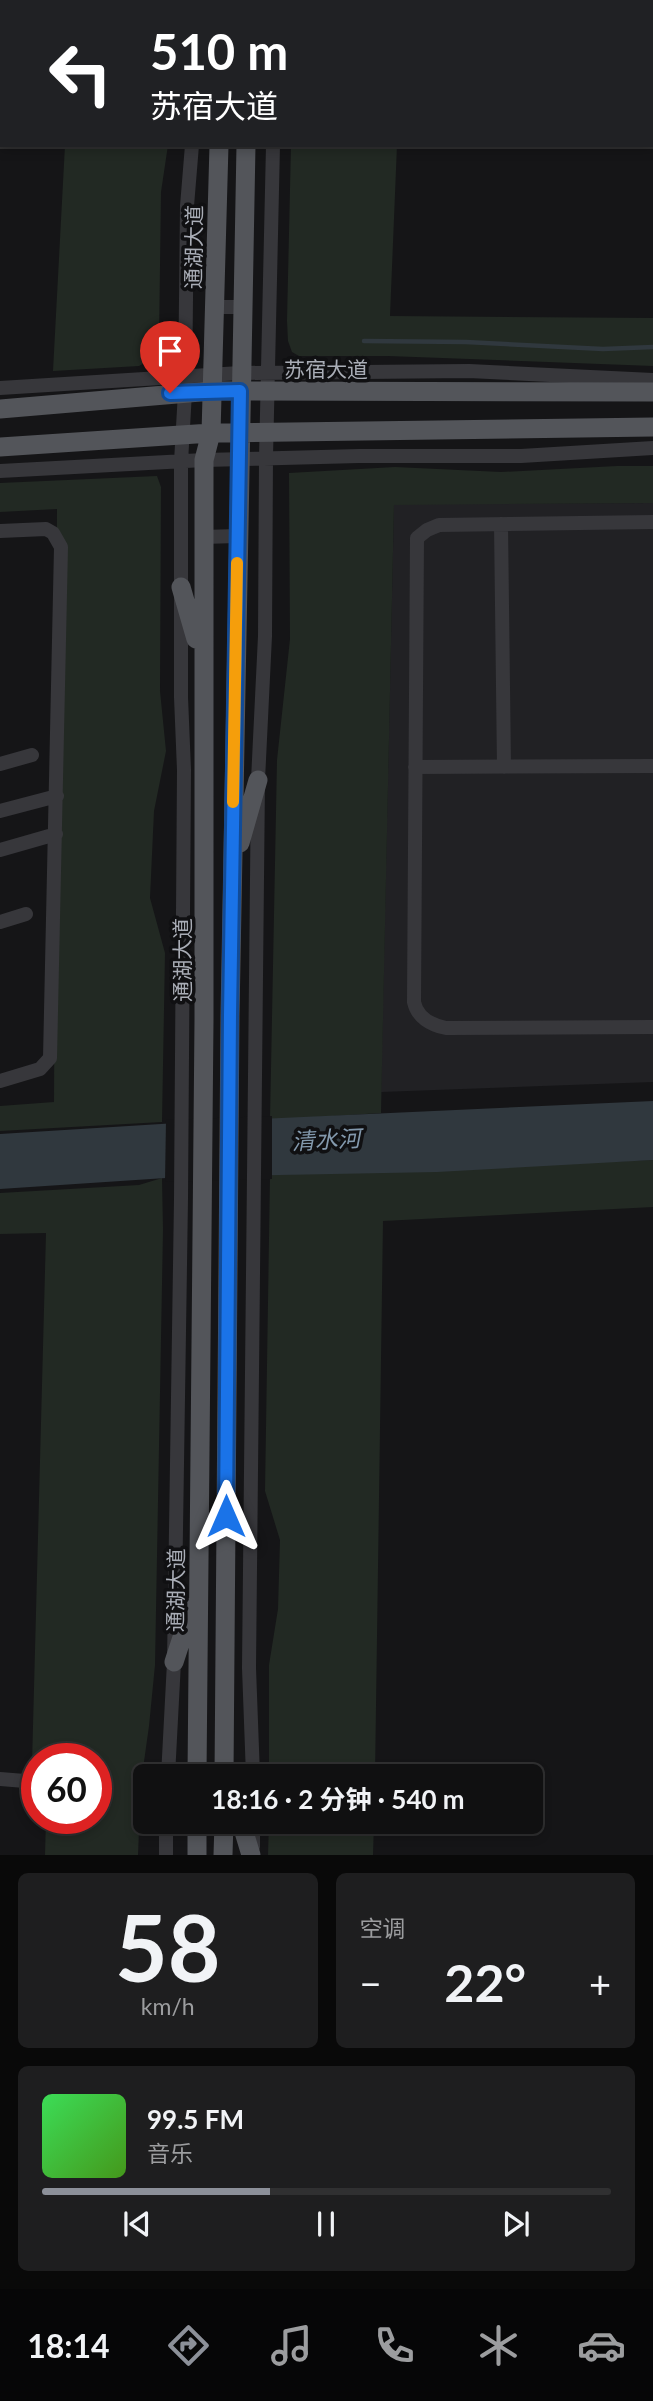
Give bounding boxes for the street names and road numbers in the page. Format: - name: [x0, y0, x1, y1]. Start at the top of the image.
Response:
- street label: 通湖大道: [180, 205, 206, 289]
- street label: 苏宿大道: [284, 356, 368, 381]
- street label: 通湖大道: [169, 918, 194, 1002]
- street label: 通湖大道: [162, 1548, 188, 1632]

